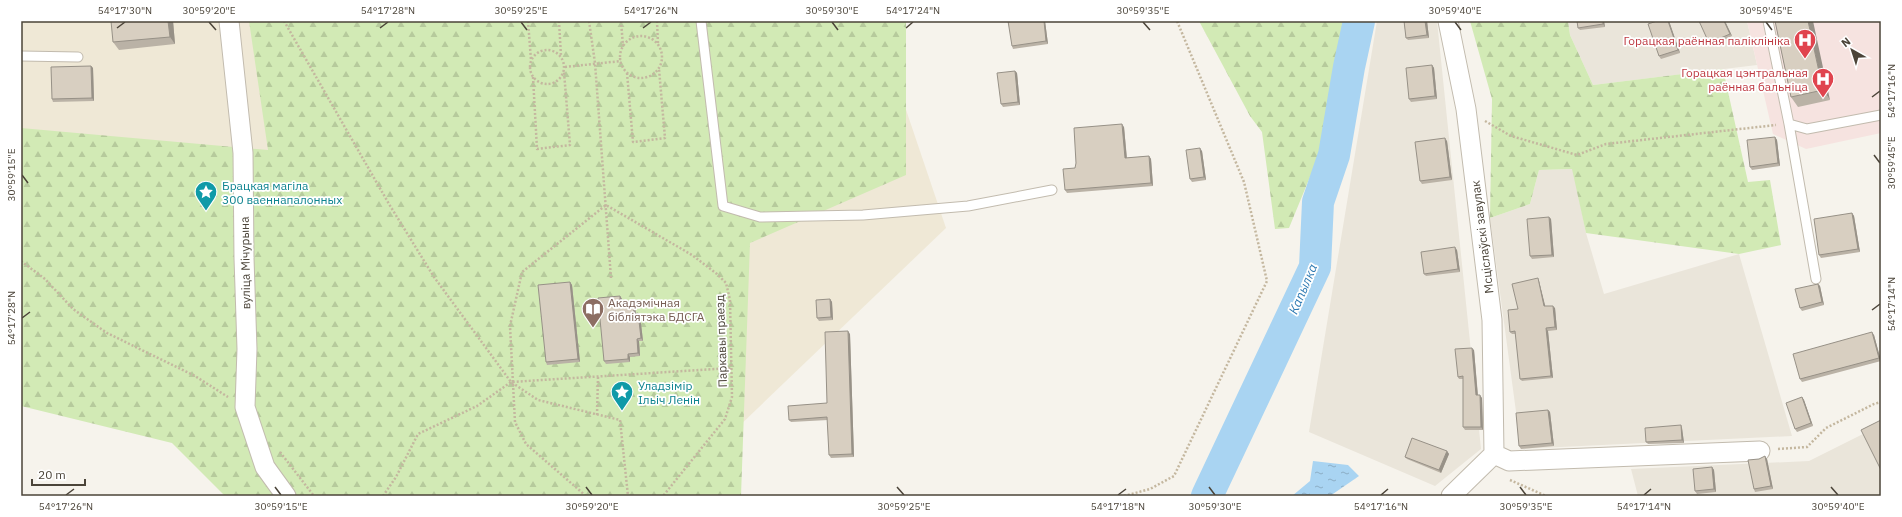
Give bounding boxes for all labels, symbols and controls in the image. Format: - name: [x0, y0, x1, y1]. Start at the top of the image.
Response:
- text: 54°17'30"N: [98, 4, 152, 17]
- text: 30°59'20"E: [182, 4, 236, 17]
- text: 54°17'28"N: [361, 4, 415, 17]
- text: 30°59'25"E: [494, 4, 548, 17]
- text: 54°17'26"N: [624, 4, 678, 17]
- text: 30°59'30"E: [805, 4, 859, 17]
- text: 54°17'24"N: [886, 4, 940, 17]
- text: 30°59'35"E: [1116, 4, 1170, 17]
- text: 30°59'40"E: [1428, 4, 1482, 17]
- text: 30°59'45"E: [1739, 4, 1793, 17]
- hospital icon: Горацкая раённая паліклініка: [1792, 27, 1818, 60]
- north arrow: [1832, 30, 1872, 70]
- place label: Горацкая раённая паліклініка: [1624, 33, 1791, 48]
- text: N: [1838, 34, 1853, 50]
- text: 54°17'16"N: [1885, 64, 1898, 118]
- place label: Горацкая цэнтральная раённая бальніца: [1681, 65, 1809, 94]
- hospital icon: Горацкая цэнтральная раённая бальніца: [1810, 66, 1836, 99]
- text: 30°59'45"E: [1885, 136, 1898, 190]
- text: 30°59'15"E: [5, 148, 18, 202]
- place label: Брацкая магіла 300 ваеннапалонных: [222, 178, 342, 207]
- place icon: Брацкая магіла 300 ваеннапалонных: [193, 179, 219, 212]
- street label: Мсціслаўскі завулак: [1468, 179, 1496, 294]
- street label: вуліца Мічурына: [237, 216, 253, 310]
- water label: Капылка: [1285, 261, 1321, 317]
- text: 54°17'14"N: [1885, 277, 1898, 331]
- text: 54°17'28"N: [5, 291, 18, 345]
- street label: Паркавы праезд: [712, 294, 730, 388]
- place label: Акадэмічная бібліятэка БДСГА: [608, 295, 705, 324]
- library icon: Акадэмічная бібліятэка БДСГА: [580, 296, 606, 329]
- place label: Уладзімір Ільіч Ленін: [638, 378, 700, 407]
- place icon: Уладзімір Ільіч Ленін: [609, 379, 635, 412]
- scale bar: [32, 461, 85, 487]
- text: 20 m: [38, 467, 66, 482]
- text: 54°17'26"N: [39, 500, 93, 513]
- text: 30°59'15"E: [254, 500, 308, 513]
- text: 30°59'20"E: [565, 500, 619, 513]
- text: 30°59'25"E: [877, 500, 931, 513]
- text: 54°17'18"N: [1091, 500, 1145, 513]
- text: 30°59'30"E: [1188, 500, 1242, 513]
- text: 54°17'16"N: [1354, 500, 1408, 513]
- text: 30°59'35"E: [1499, 500, 1553, 513]
- text: 54°17'14"N: [1617, 500, 1671, 513]
- text: 30°59'40"E: [1811, 500, 1865, 513]

